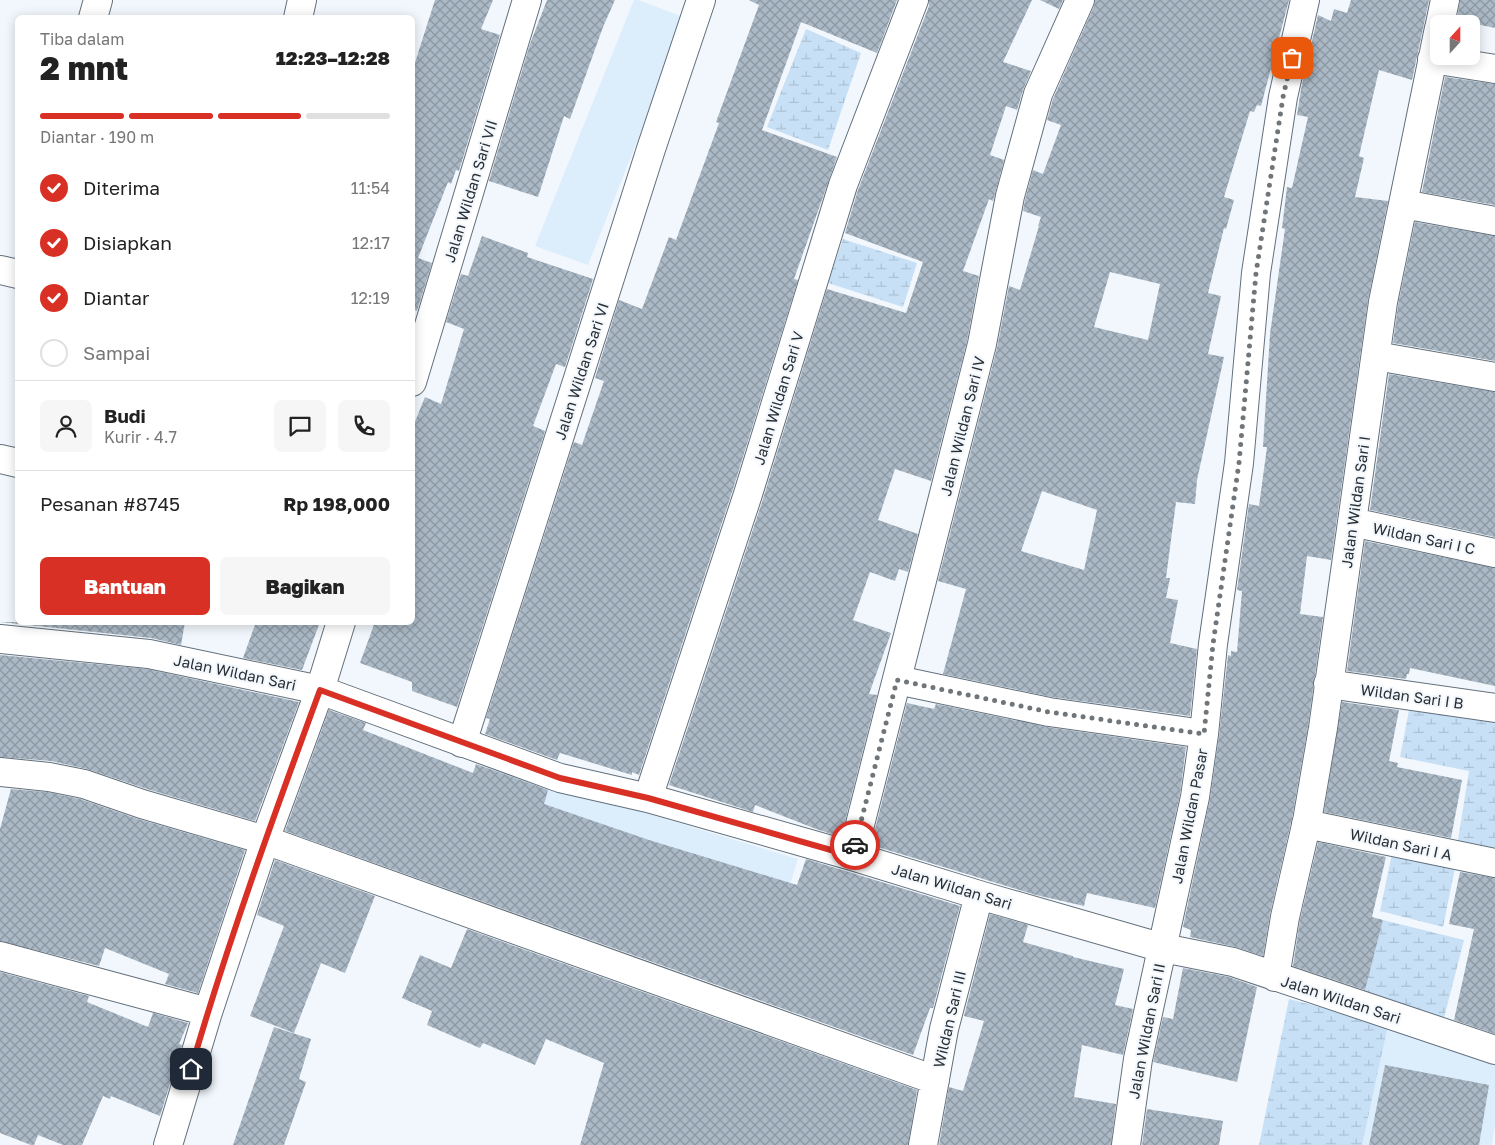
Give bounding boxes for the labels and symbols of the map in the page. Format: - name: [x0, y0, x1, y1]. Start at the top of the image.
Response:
- north arrow: [1430, 15, 1480, 65]
- pin: [1271, 37, 1313, 79]
- street label: Jalan Wildan Sari VII: [440, 118, 500, 264]
- street label: Jalan Wildan Sari VI: [550, 300, 612, 442]
- street label: Jalan Wildan Sari V: [749, 329, 807, 467]
- street label: Jalan Wildan Sari IV: [936, 354, 988, 498]
- street label: Jalan Wildan Sari I: [1337, 435, 1373, 569]
- street label: Wildan Sari I C: [1371, 518, 1477, 558]
- street label: Jalan Wildan Sari: [172, 650, 298, 694]
- street label: Wildan Sari I B: [1359, 680, 1465, 712]
- street label: Jalan Wildan Pasar: [1167, 747, 1211, 885]
- courier: [830, 820, 880, 870]
- street label: Wildan Sari I A: [1348, 824, 1454, 864]
- street label: Jalan Wildan Sari: [890, 859, 1014, 913]
- street label: Jalan Wildan Sari II: [1124, 962, 1168, 1100]
- street label: Wildan Sari III: [929, 968, 969, 1070]
- street label: Jalan Wildan Sari: [1279, 971, 1403, 1027]
- pin: [170, 1048, 212, 1090]

